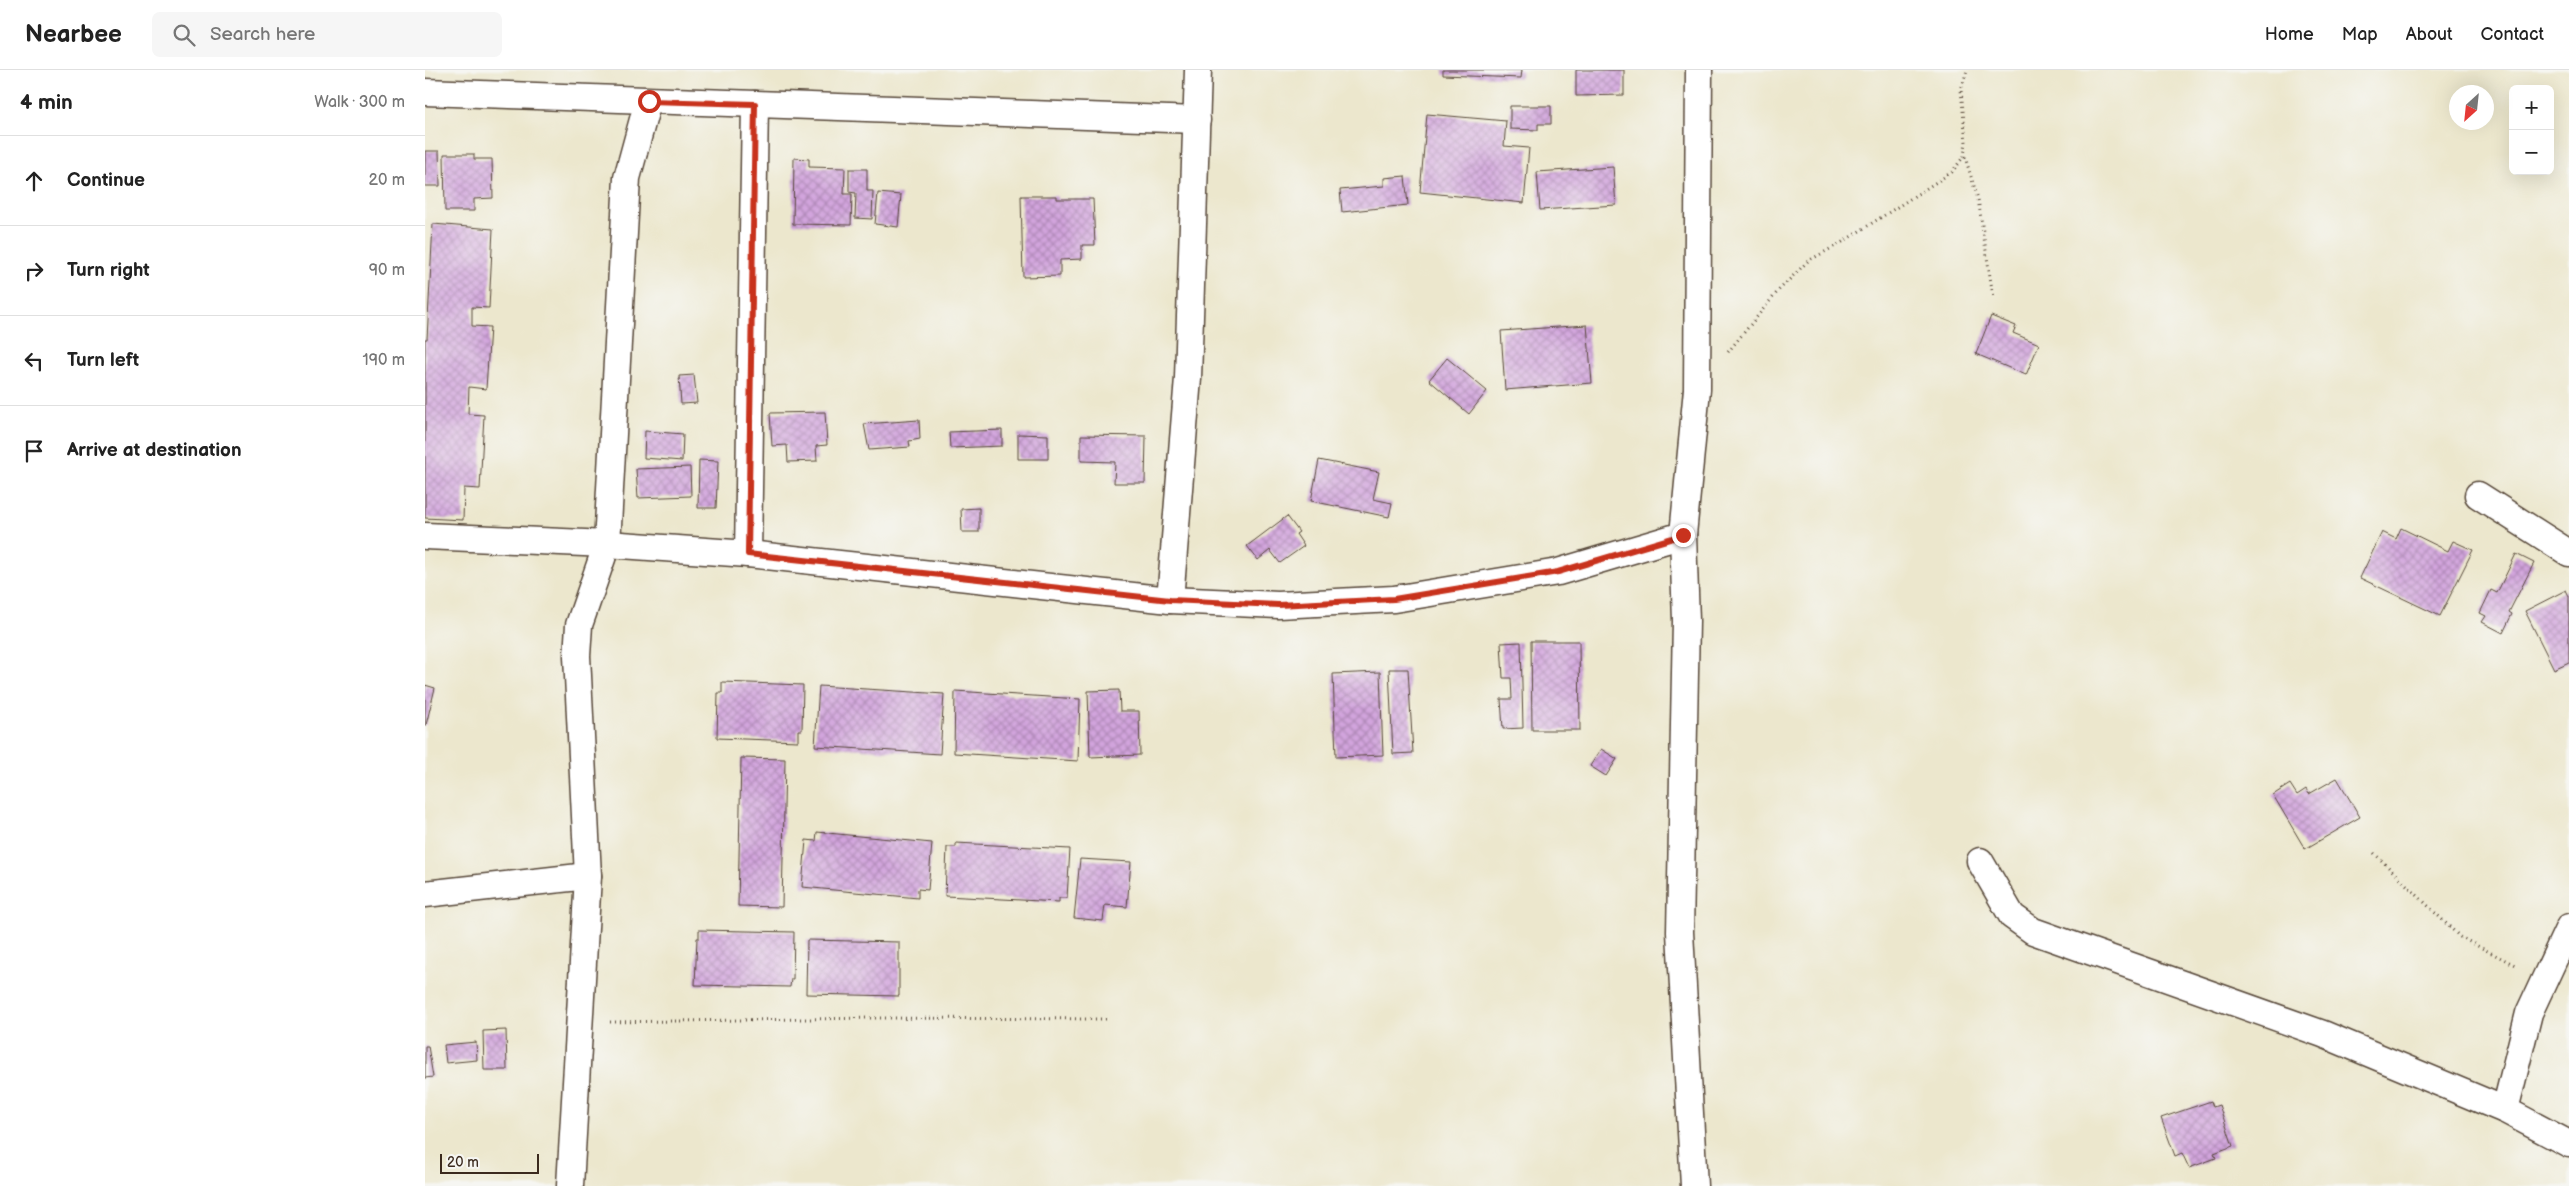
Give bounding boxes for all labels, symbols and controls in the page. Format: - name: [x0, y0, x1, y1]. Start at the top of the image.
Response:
- search box: [152, 12, 502, 57]
- text: Nearbee: [25, 20, 122, 49]
- icon: search: [170, 21, 198, 49]
- text: Search here: [210, 23, 315, 46]
- text: Home: [2265, 24, 2314, 45]
- text: Map: [2342, 24, 2378, 45]
- text: About: [2406, 24, 2453, 45]
- text: Contact: [2481, 24, 2544, 45]
- north arrow: [2449, 85, 2494, 130]
- map controls: [2509, 85, 2554, 175]
- button: +: [2509, 85, 2554, 130]
- text: 4 min: [20, 90, 73, 115]
- route start: [638, 90, 661, 113]
- text: Walk · 300 m: [314, 93, 405, 112]
- button: −: [2509, 130, 2554, 175]
- icon: ahead: [20, 167, 48, 195]
- text: Continue: [67, 169, 145, 192]
- text: 20 m: [369, 171, 405, 190]
- icon: right: [20, 257, 48, 285]
- text: Turn right: [67, 259, 150, 282]
- text: 90 m: [369, 261, 405, 280]
- icon: left: [20, 347, 48, 375]
- text: Turn left: [67, 349, 139, 372]
- text: 190 m: [363, 351, 405, 370]
- icon: arrive: [20, 437, 48, 465]
- text: Arrive at destination: [67, 439, 242, 462]
- route end: [1672, 524, 1695, 547]
- scale bar: [440, 1151, 539, 1174]
- text: 20 m: [447, 1154, 479, 1171]

